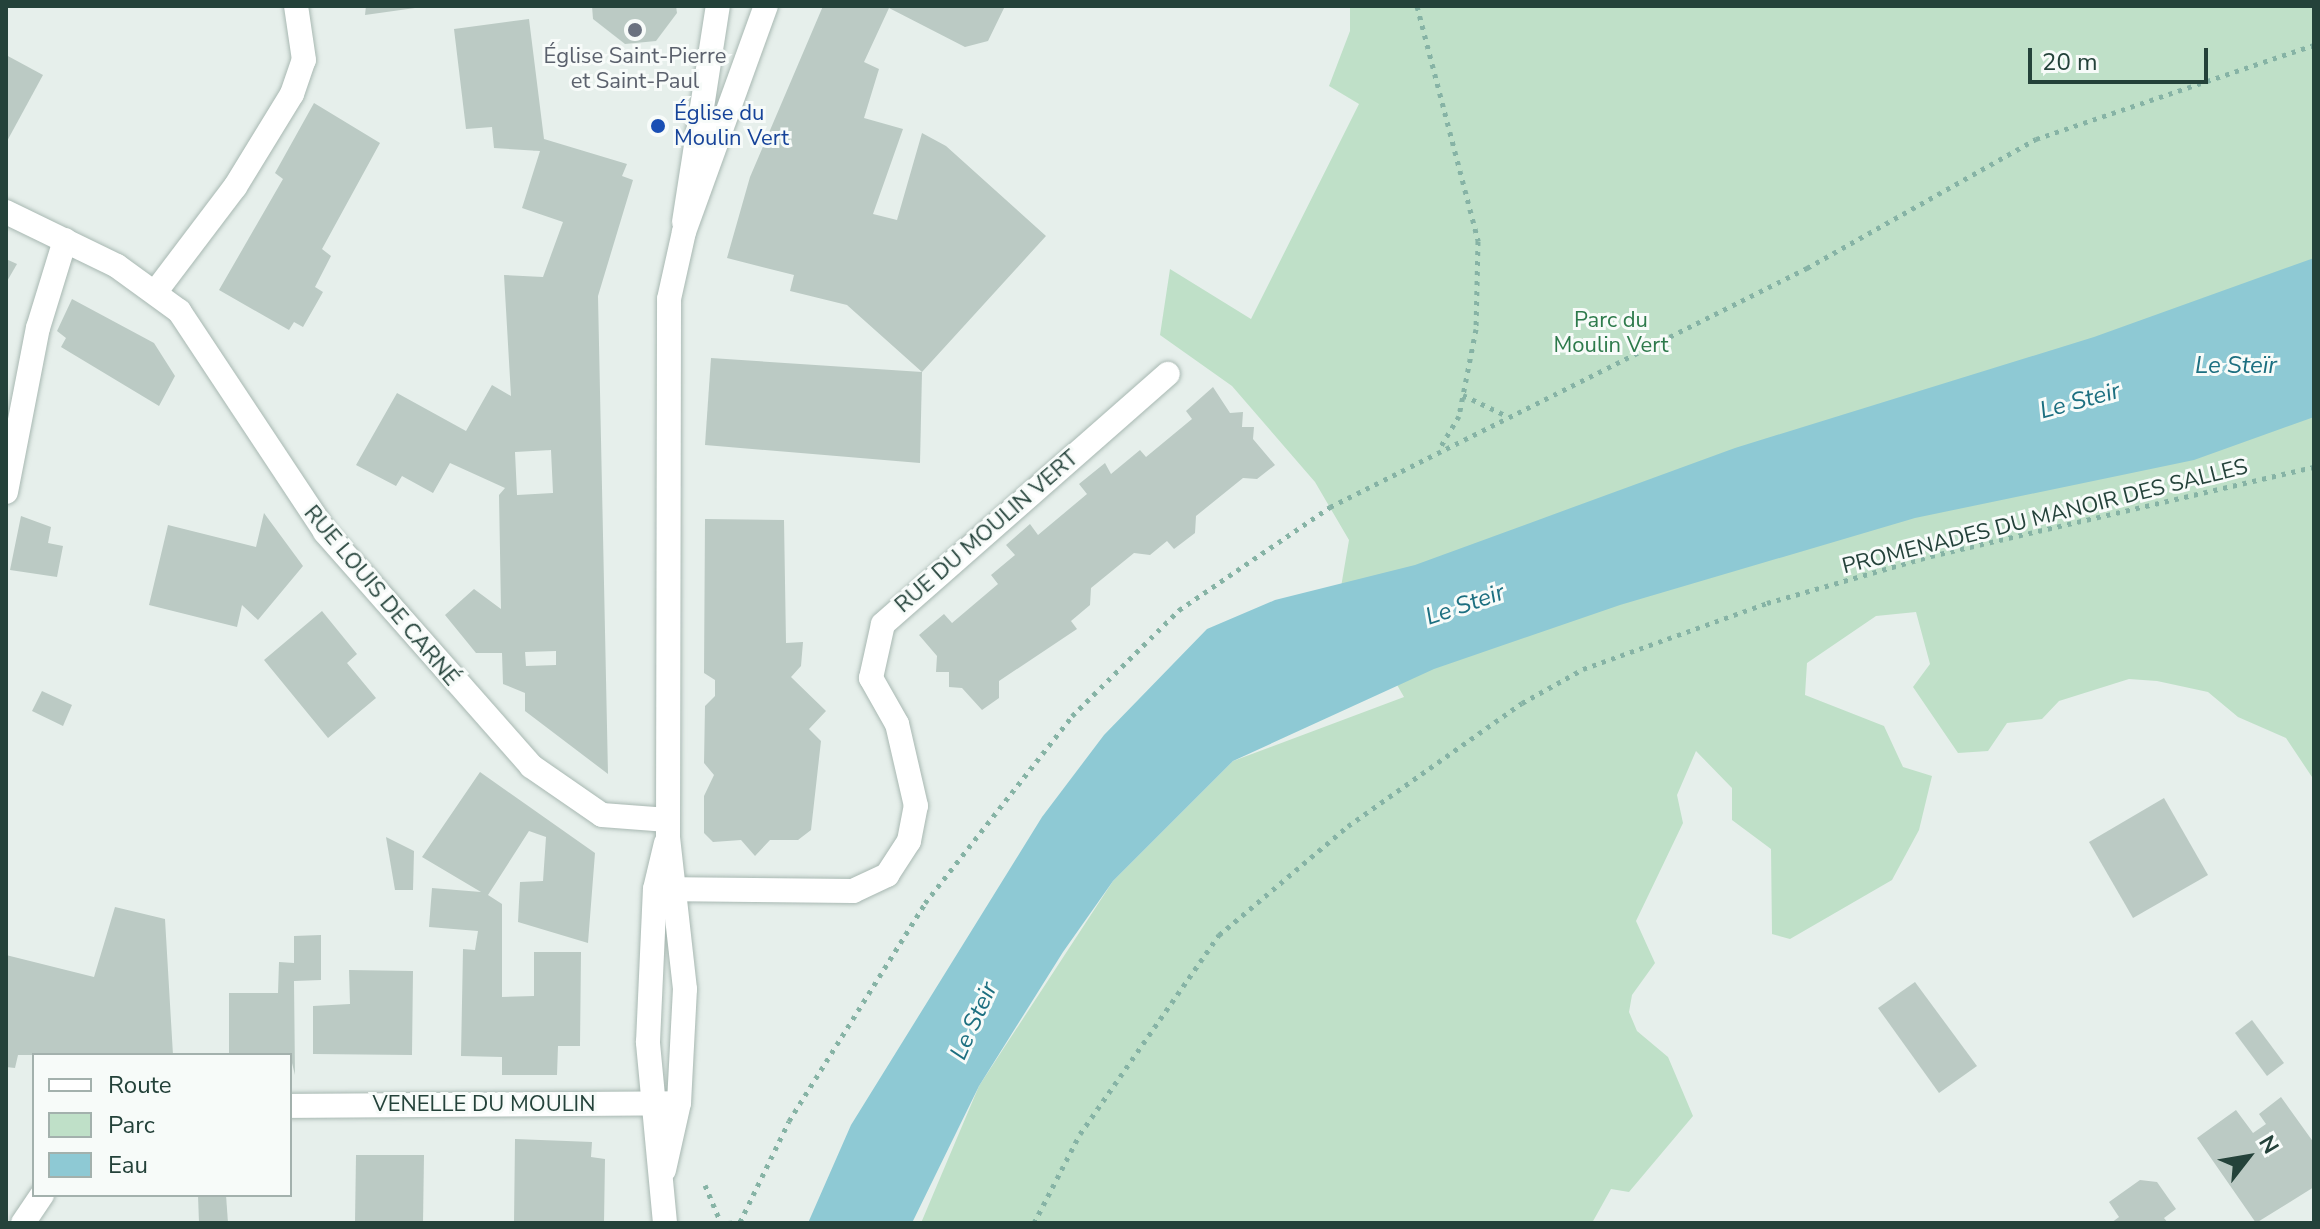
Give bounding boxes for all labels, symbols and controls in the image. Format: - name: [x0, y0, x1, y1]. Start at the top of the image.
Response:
- marker: Église Saint-Pierre et Saint-Paul: [626, 21, 644, 39]
- scale bar: [2032, 32, 2212, 82]
- place label: Église Saint-Pierre et Saint-Paul: [544, 43, 726, 94]
- text: 20 m: [2042, 46, 2098, 78]
- place label: Église du Moulin Vert: [674, 100, 789, 152]
- marker: Église du Moulin Vert: [649, 117, 667, 135]
- park label: Parc du Moulin Vert: [1554, 307, 1668, 358]
- water label: Le Steïr: [2195, 352, 2277, 380]
- water label: Le Steir: [2037, 377, 2123, 425]
- street label: RUE DU MOULIN VERT: [890, 445, 1084, 619]
- street label: PROMENADES DU MANOIR DES SALLES: [1839, 454, 2251, 580]
- street label: RUE LOUIS DE CARNÉ: [298, 501, 464, 691]
- water label: Le Steir: [1422, 578, 1508, 632]
- water label: Le Steir: [944, 978, 1004, 1064]
- legend: [32, 1053, 292, 1197]
- text: Route: [108, 1069, 172, 1101]
- street label: VENELLE DU MOULIN: [372, 1092, 596, 1118]
- text: Parc: [108, 1109, 155, 1141]
- north arrow: [2208, 1117, 2288, 1197]
- text: N: [2251, 1130, 2286, 1159]
- text: Eau: [108, 1149, 148, 1181]

